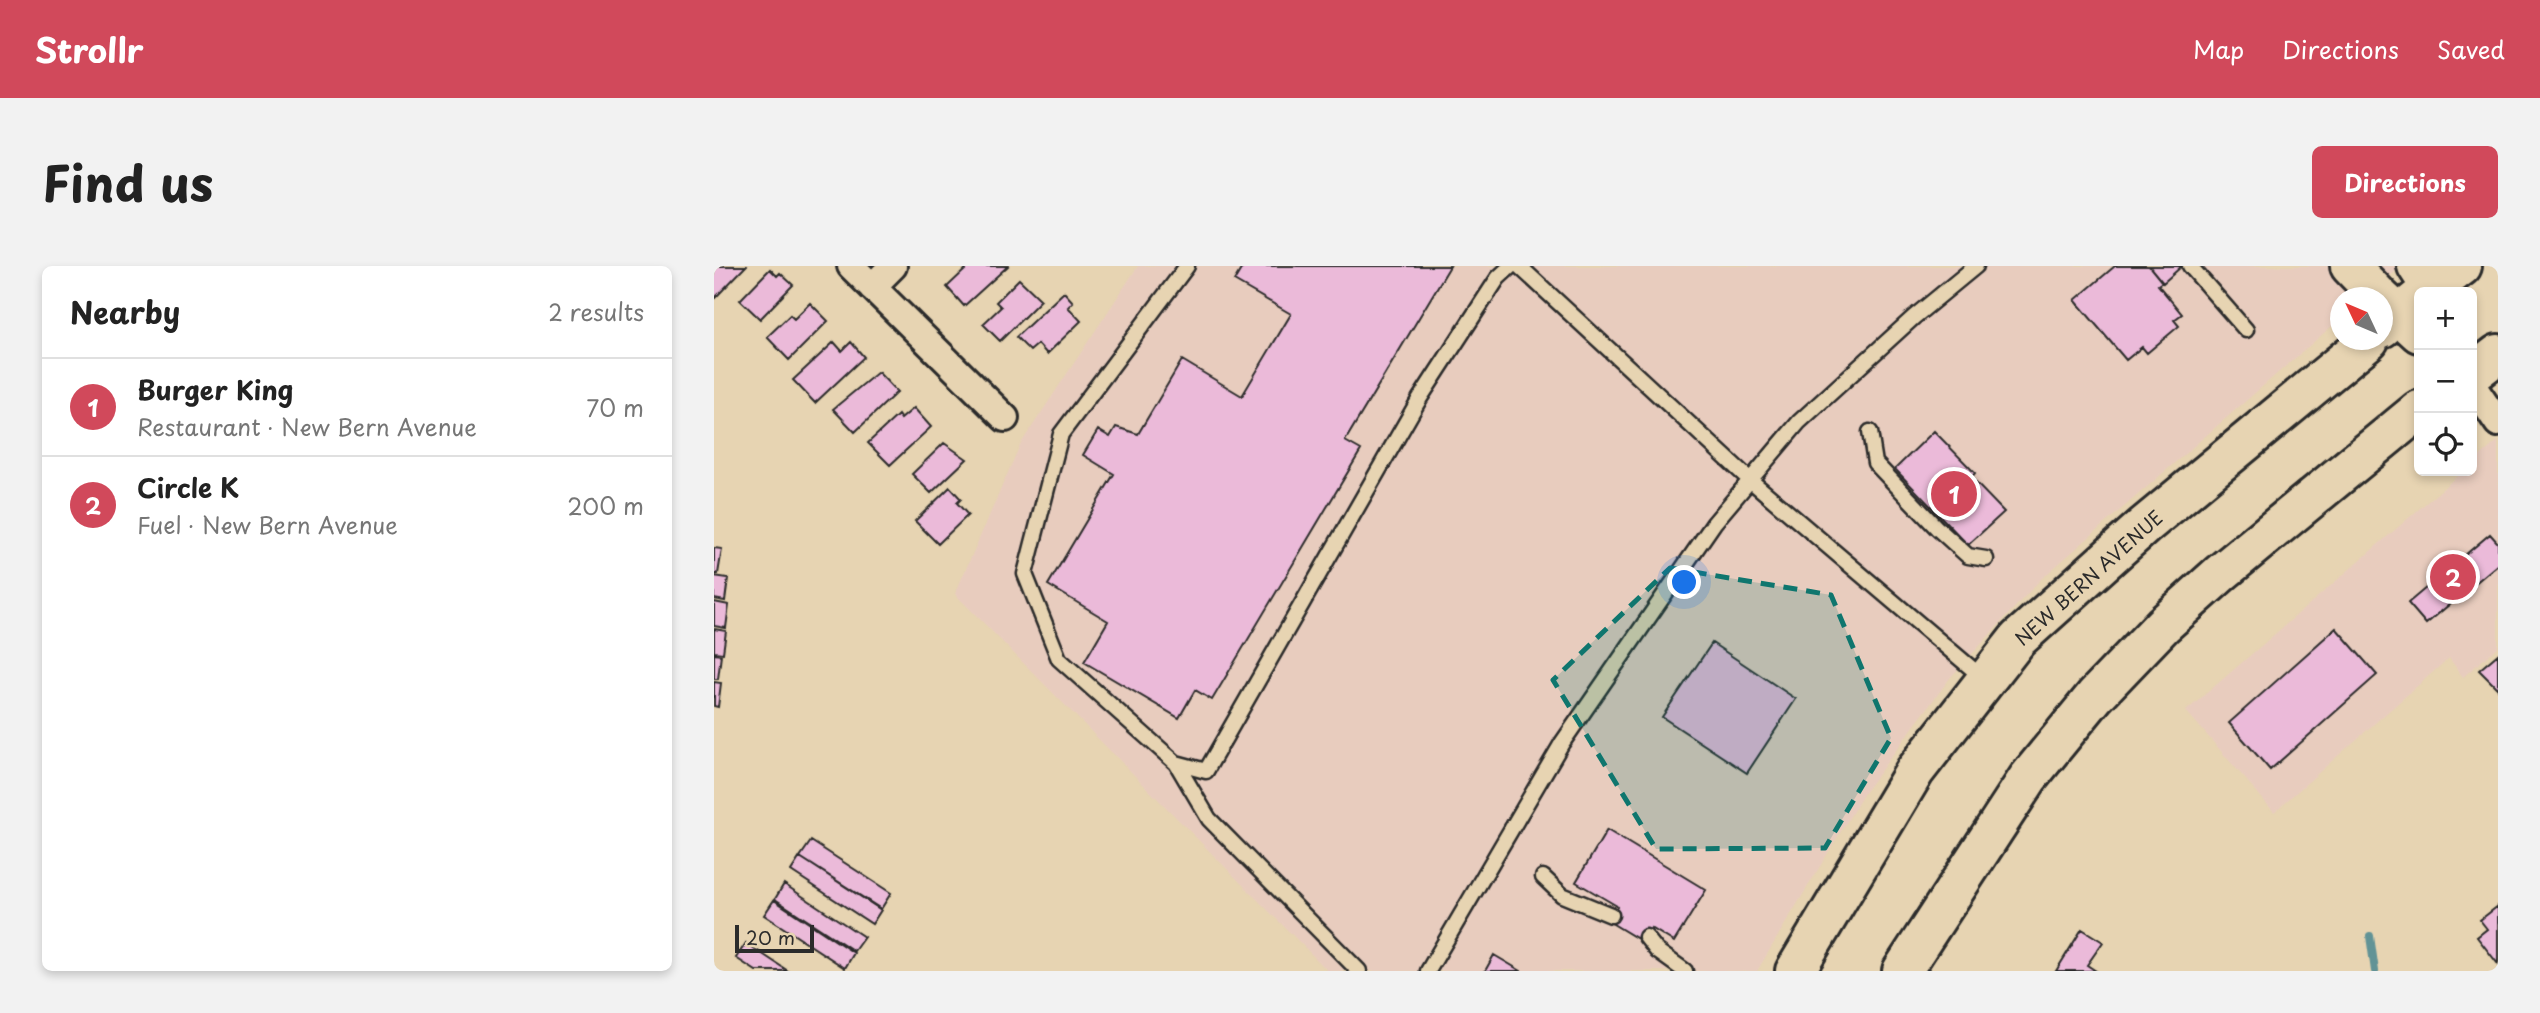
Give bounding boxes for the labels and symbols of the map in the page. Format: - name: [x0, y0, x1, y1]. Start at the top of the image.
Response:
- north arrow: [2330, 287, 2393, 350]
- pin: 1: [1931, 468, 1977, 520]
- street label: NEW BERN AVENUE: [2008, 503, 2169, 651]
- pin: 2: [2430, 551, 2476, 603]
- your location: [1667, 565, 1701, 599]
- scale bar: [735, 922, 814, 954]

